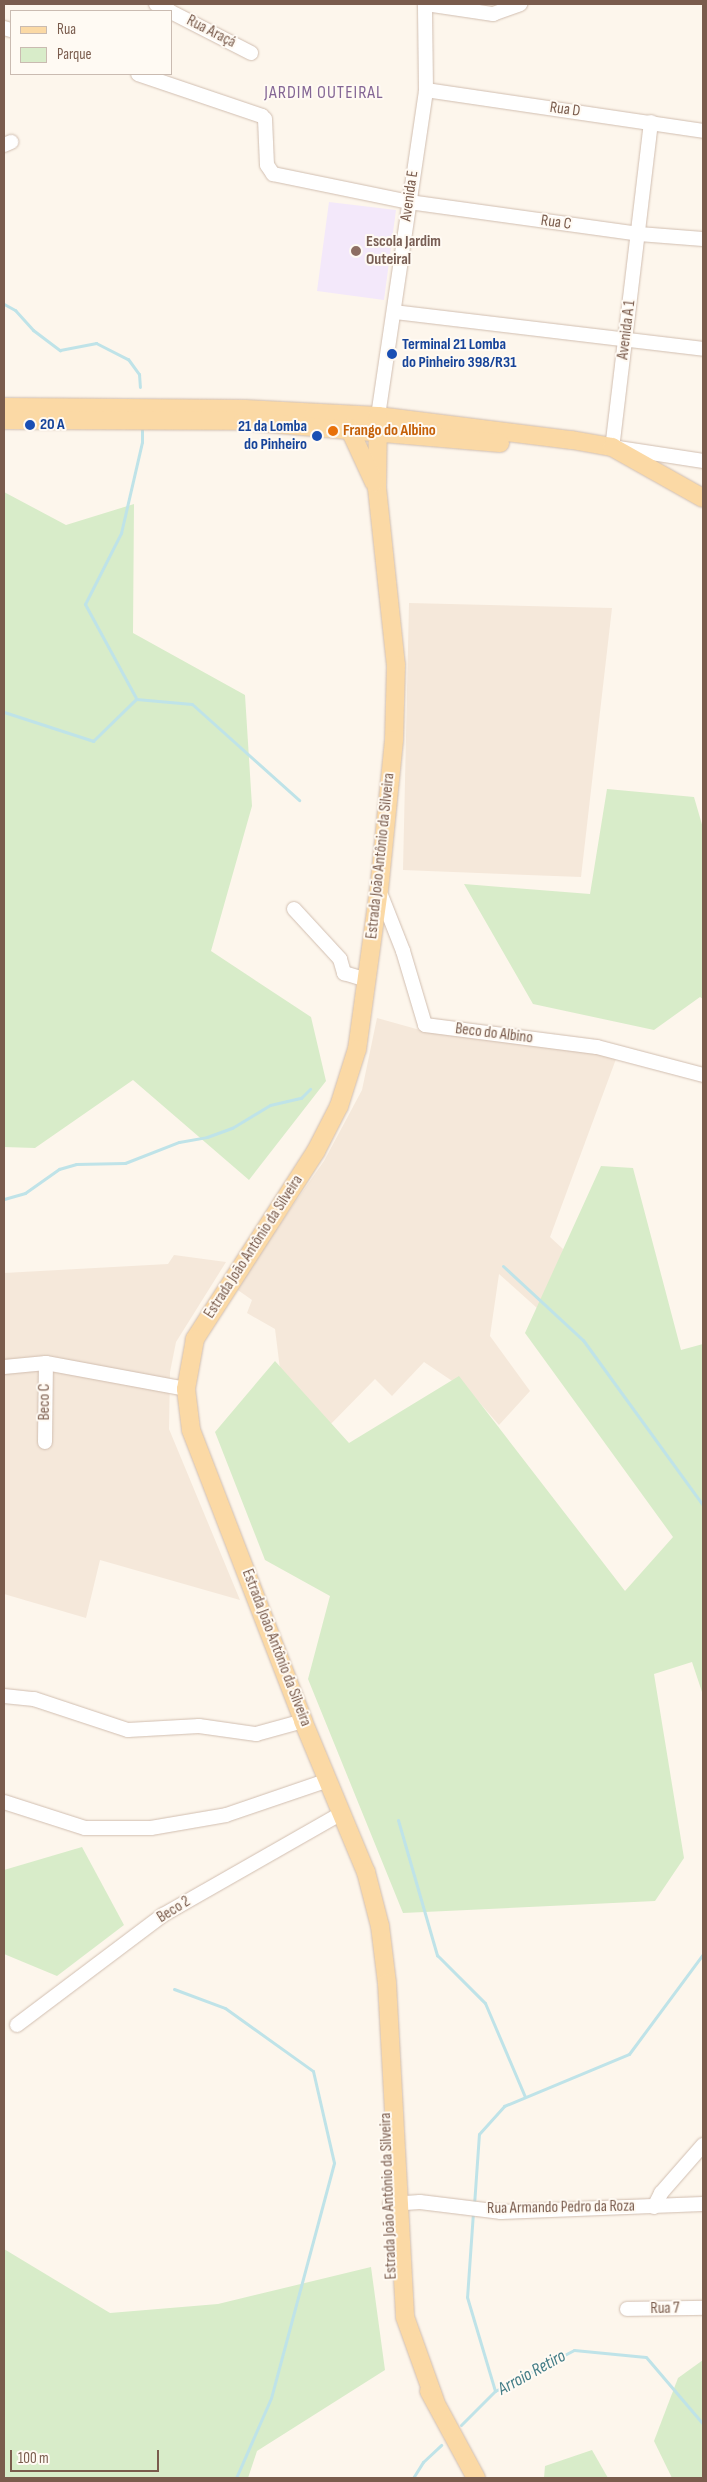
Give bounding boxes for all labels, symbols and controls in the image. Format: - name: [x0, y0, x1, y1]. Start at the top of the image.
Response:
- legend: [10, 10, 172, 75]
- street label: Rua Araçá: [183, 11, 239, 53]
- text: Rua: [57, 20, 76, 39]
- text: Parque: [57, 45, 92, 64]
- district label: JARDIM OUTEIRAL: [262, 82, 386, 104]
- street label: Rua D: [548, 98, 582, 122]
- street label: Avenida E: [397, 169, 423, 223]
- street label: Rua C: [540, 211, 572, 235]
- place label: Escola Jardim Outeiral: [366, 232, 441, 270]
- marker: Escola Jardim Outeiral: [350, 245, 362, 257]
- street label: Avenida A 1: [614, 299, 640, 361]
- place label: Terminal 21 Lomba do Pinheiro 398/R31: [402, 335, 516, 373]
- marker: Terminal 21 Lomba do Pinheiro 398/R31: [386, 348, 398, 360]
- place label: 20 A: [40, 415, 65, 435]
- place label: 21 da Lomba do Pinheiro: [238, 417, 307, 455]
- marker: 20 A: [24, 419, 36, 431]
- place label: Frango do Albino: [343, 421, 436, 441]
- marker: Frango do Albino: [327, 425, 339, 437]
- marker: 21 da Lomba do Pinheiro: [311, 430, 323, 442]
- street label: Estrada João Antônio da Silveira: [363, 772, 399, 940]
- street label: Beco do Albino: [454, 1020, 534, 1048]
- street label: Estrada João Antônio da Silveira: [200, 1172, 308, 1322]
- street label: Beco C: [35, 1384, 55, 1420]
- street label: Estrada João Antônio da Silveira: [237, 1567, 315, 1729]
- street label: Beco 2: [154, 1892, 194, 1928]
- street label: Estrada João Antônio da Silveira: [376, 2112, 402, 2280]
- street label: Rua Armando Pedro da Roza: [487, 2197, 635, 2219]
- street label: Rua 7: [650, 2299, 680, 2319]
- water label: Arroio Retiro: [494, 2346, 570, 2400]
- scale bar: [12, 2440, 161, 2472]
- text: 100 m: [18, 2449, 49, 2468]

